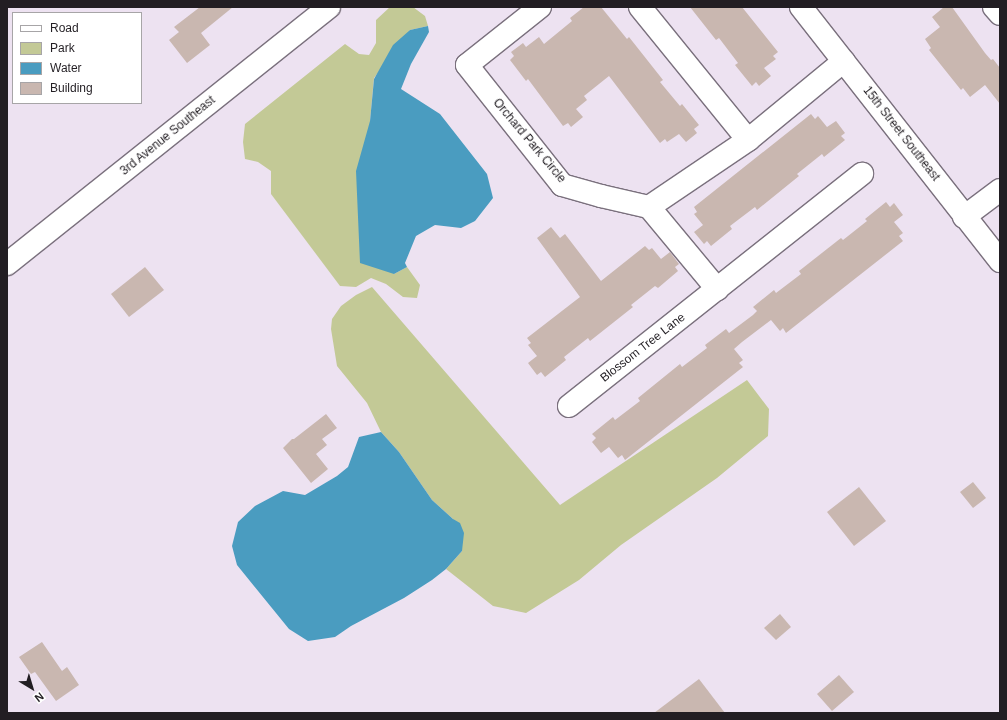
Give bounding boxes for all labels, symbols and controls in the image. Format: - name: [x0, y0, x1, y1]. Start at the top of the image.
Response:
- legend: [12, 12, 142, 104]
- text: Road: [50, 21, 79, 35]
- text: Park: [50, 41, 75, 55]
- text: Water: [50, 61, 82, 75]
- text: Building: [50, 81, 93, 95]
- street label: 15th Street Southeast: [860, 84, 942, 184]
- street label: 3rd Avenue Southeast: [117, 93, 219, 179]
- street label: Orchard Park Circle: [490, 96, 568, 186]
- street label: Blossom Tree Lane: [598, 310, 688, 386]
- north arrow: [12, 668, 52, 708]
- text: N: [33, 690, 46, 705]

